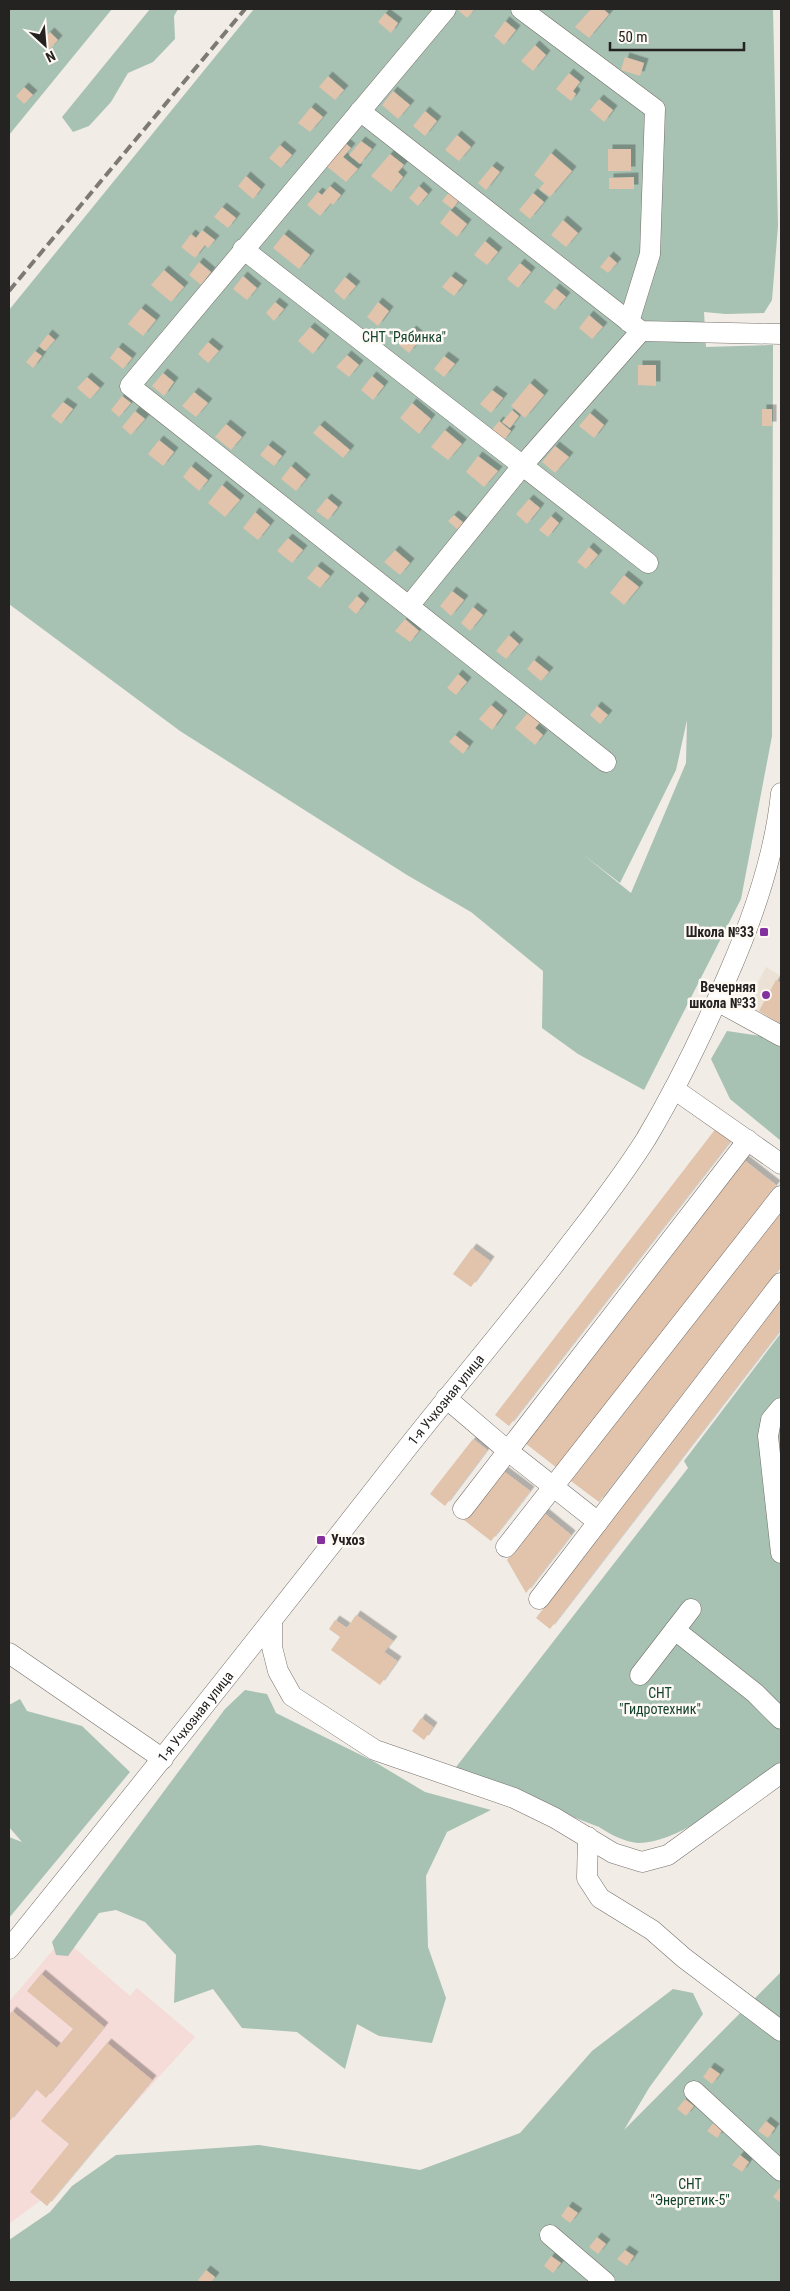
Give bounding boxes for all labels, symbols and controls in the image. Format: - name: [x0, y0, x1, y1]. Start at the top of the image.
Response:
- north arrow: [20, 20, 70, 70]
- scale bar: [610, 20, 744, 52]
- text: 50 m: [618, 28, 648, 46]
- text: N: [43, 48, 58, 66]
- park label: СНТ "Рябинка": [362, 329, 446, 345]
- place label: Школа №33: [686, 924, 754, 940]
- marker: Школа №33: [758, 926, 770, 938]
- place label: Вечерняя школа №33: [689, 979, 756, 1011]
- marker: Вечерняя школа №33: [760, 989, 772, 1001]
- street label: 1-я Учхозная улица: [405, 1351, 487, 1448]
- place label: Учхоз: [331, 1532, 365, 1548]
- marker: Учхоз: [315, 1534, 327, 1546]
- street label: 1-я Учхозная улица: [154, 1668, 236, 1765]
- park label: СНТ "Гидротехник": [619, 1685, 701, 1717]
- park label: СНТ "Энергетик-5": [650, 2176, 730, 2208]

